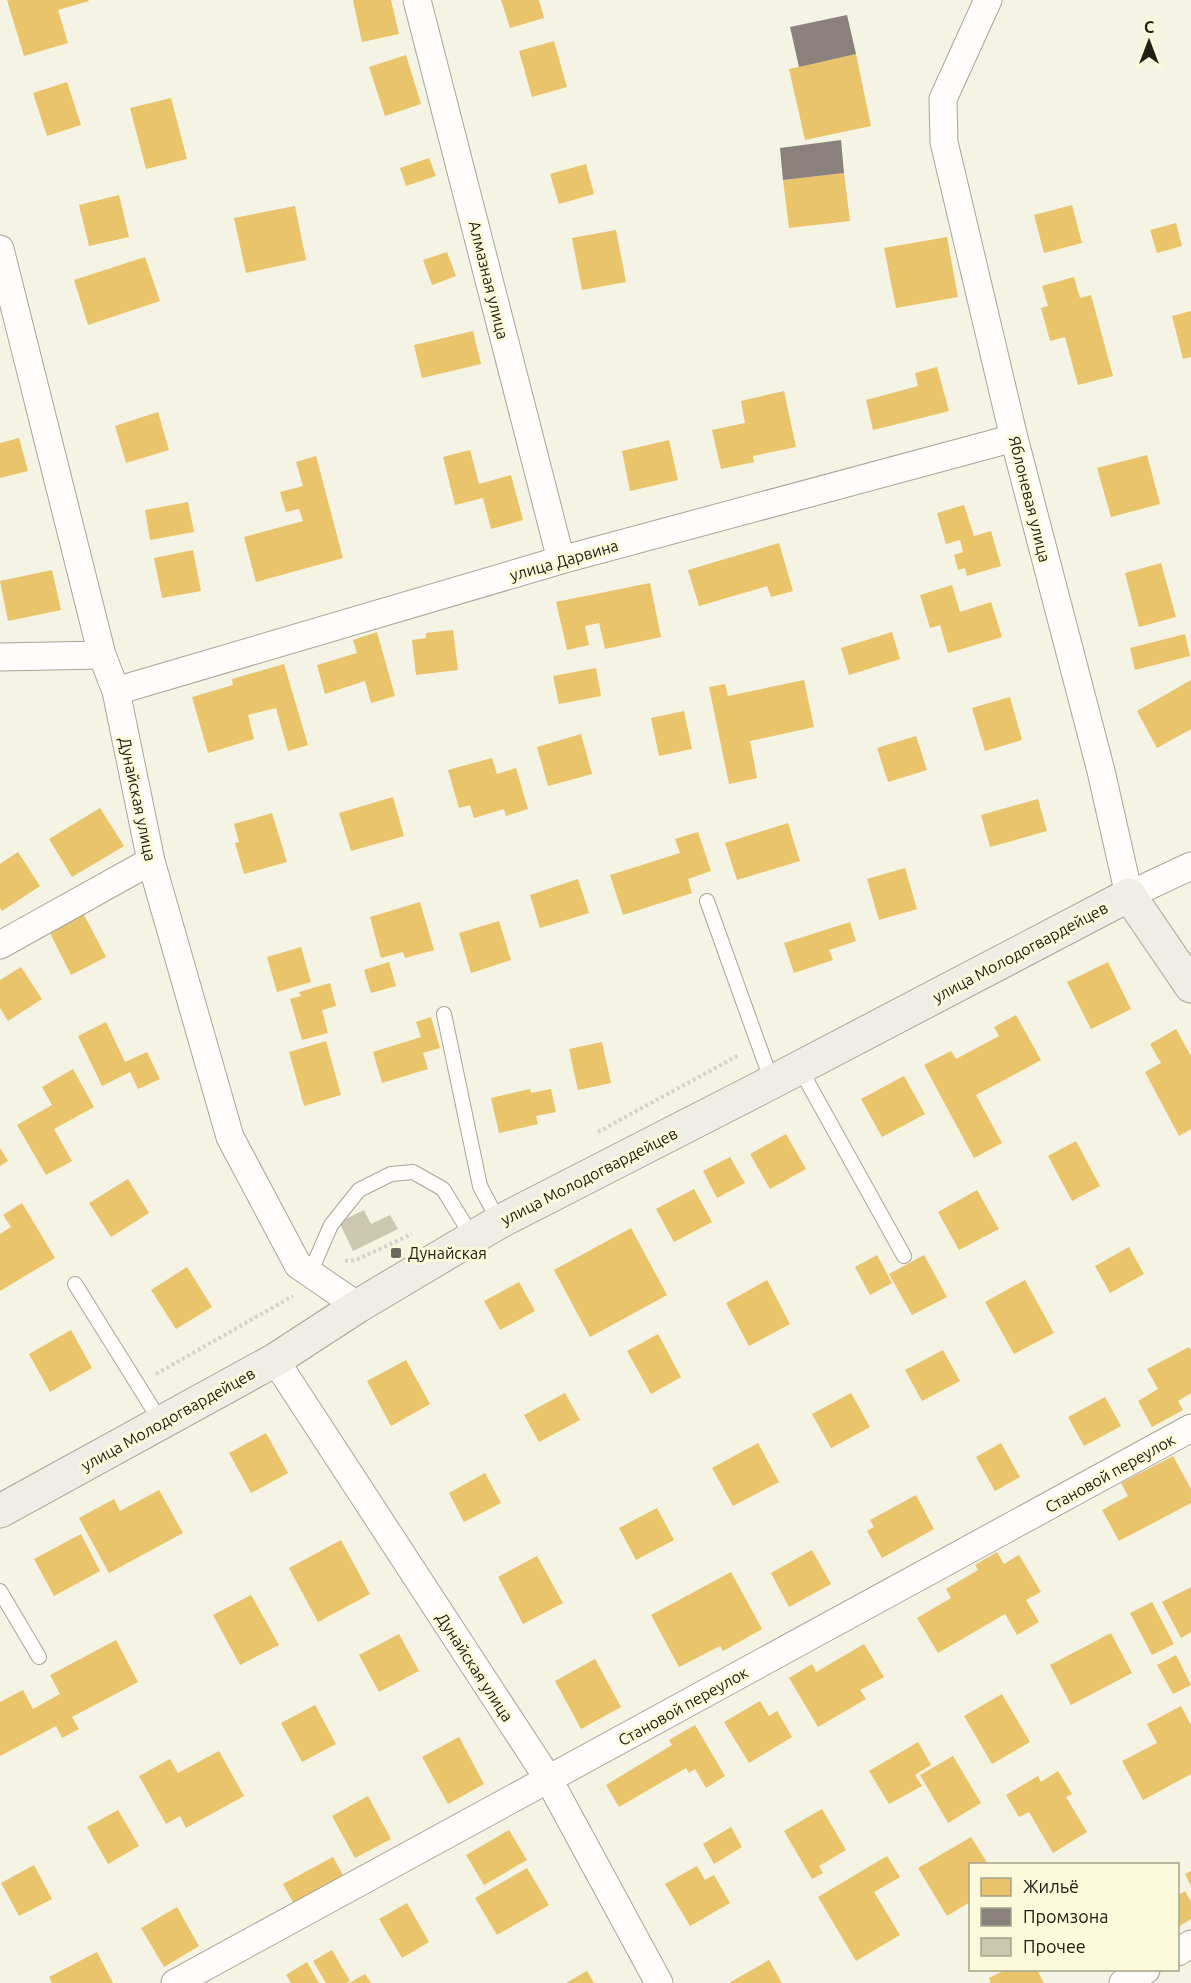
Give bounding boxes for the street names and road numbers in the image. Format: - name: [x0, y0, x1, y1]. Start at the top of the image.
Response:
- street label: Алмазная улица: [466, 219, 512, 341]
- street label: Яблоневая улица: [1006, 434, 1054, 564]
- street label: улица Дарвина: [508, 536, 620, 584]
- street label: Дунайская улица: [116, 735, 160, 863]
- street label: улица Молодогвардейцев: [929, 898, 1111, 1006]
- street label: улица Молодогвардейцев: [498, 1124, 680, 1228]
- street label: улица Молодогвардейцев: [78, 1364, 258, 1474]
- street label: Становой переулок: [1042, 1430, 1178, 1516]
- street label: Дунайская улица: [433, 1609, 517, 1725]
- street label: Становой переулок: [615, 1663, 751, 1749]

